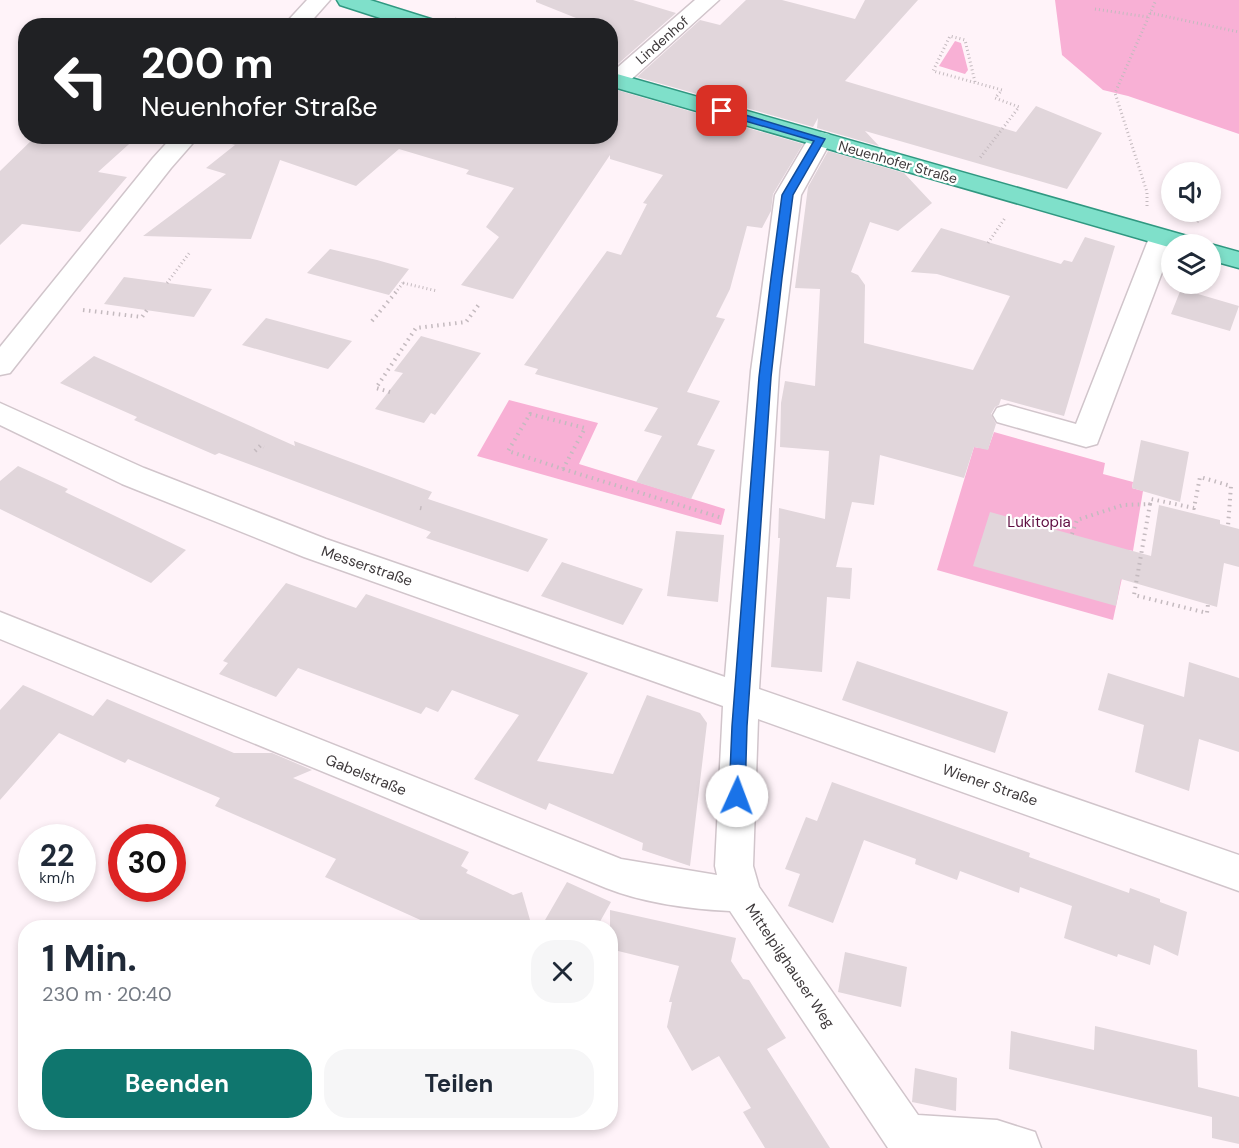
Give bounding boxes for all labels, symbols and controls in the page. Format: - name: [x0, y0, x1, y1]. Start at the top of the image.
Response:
- street label: Lindenhof: [632, 12, 692, 68]
- text: 200 m: [141, 36, 274, 91]
- icon: left: [42, 42, 120, 120]
- pin: [696, 85, 747, 136]
- text: Neuenhofer Straße: [141, 89, 378, 124]
- icon: arrive: [705, 94, 738, 127]
- street label: Neuenhofer Straße: [837, 136, 960, 188]
- map controls: [1161, 162, 1221, 294]
- button: sound: [1161, 162, 1221, 222]
- button: layers: [1161, 234, 1221, 294]
- park label: Lukitopia: [1007, 512, 1071, 532]
- street label: Messerstraße: [319, 541, 415, 591]
- street label: Gabelstraße: [322, 750, 410, 800]
- street label: Wiener Straße: [940, 759, 1040, 811]
- position arrow: [705, 764, 769, 828]
- speed limit sign: 30: [108, 824, 186, 902]
- text: 22: [40, 836, 74, 875]
- text: km/h: [39, 868, 75, 888]
- street label: Mittelpilghauser Weg: [741, 900, 839, 1032]
- text: 1 Min.: [42, 935, 137, 982]
- button: close: [531, 940, 594, 1003]
- text: 230 m · 20:40: [42, 981, 172, 1007]
- button: Beenden: [42, 1049, 312, 1118]
- button: Teilen: [324, 1049, 594, 1118]

